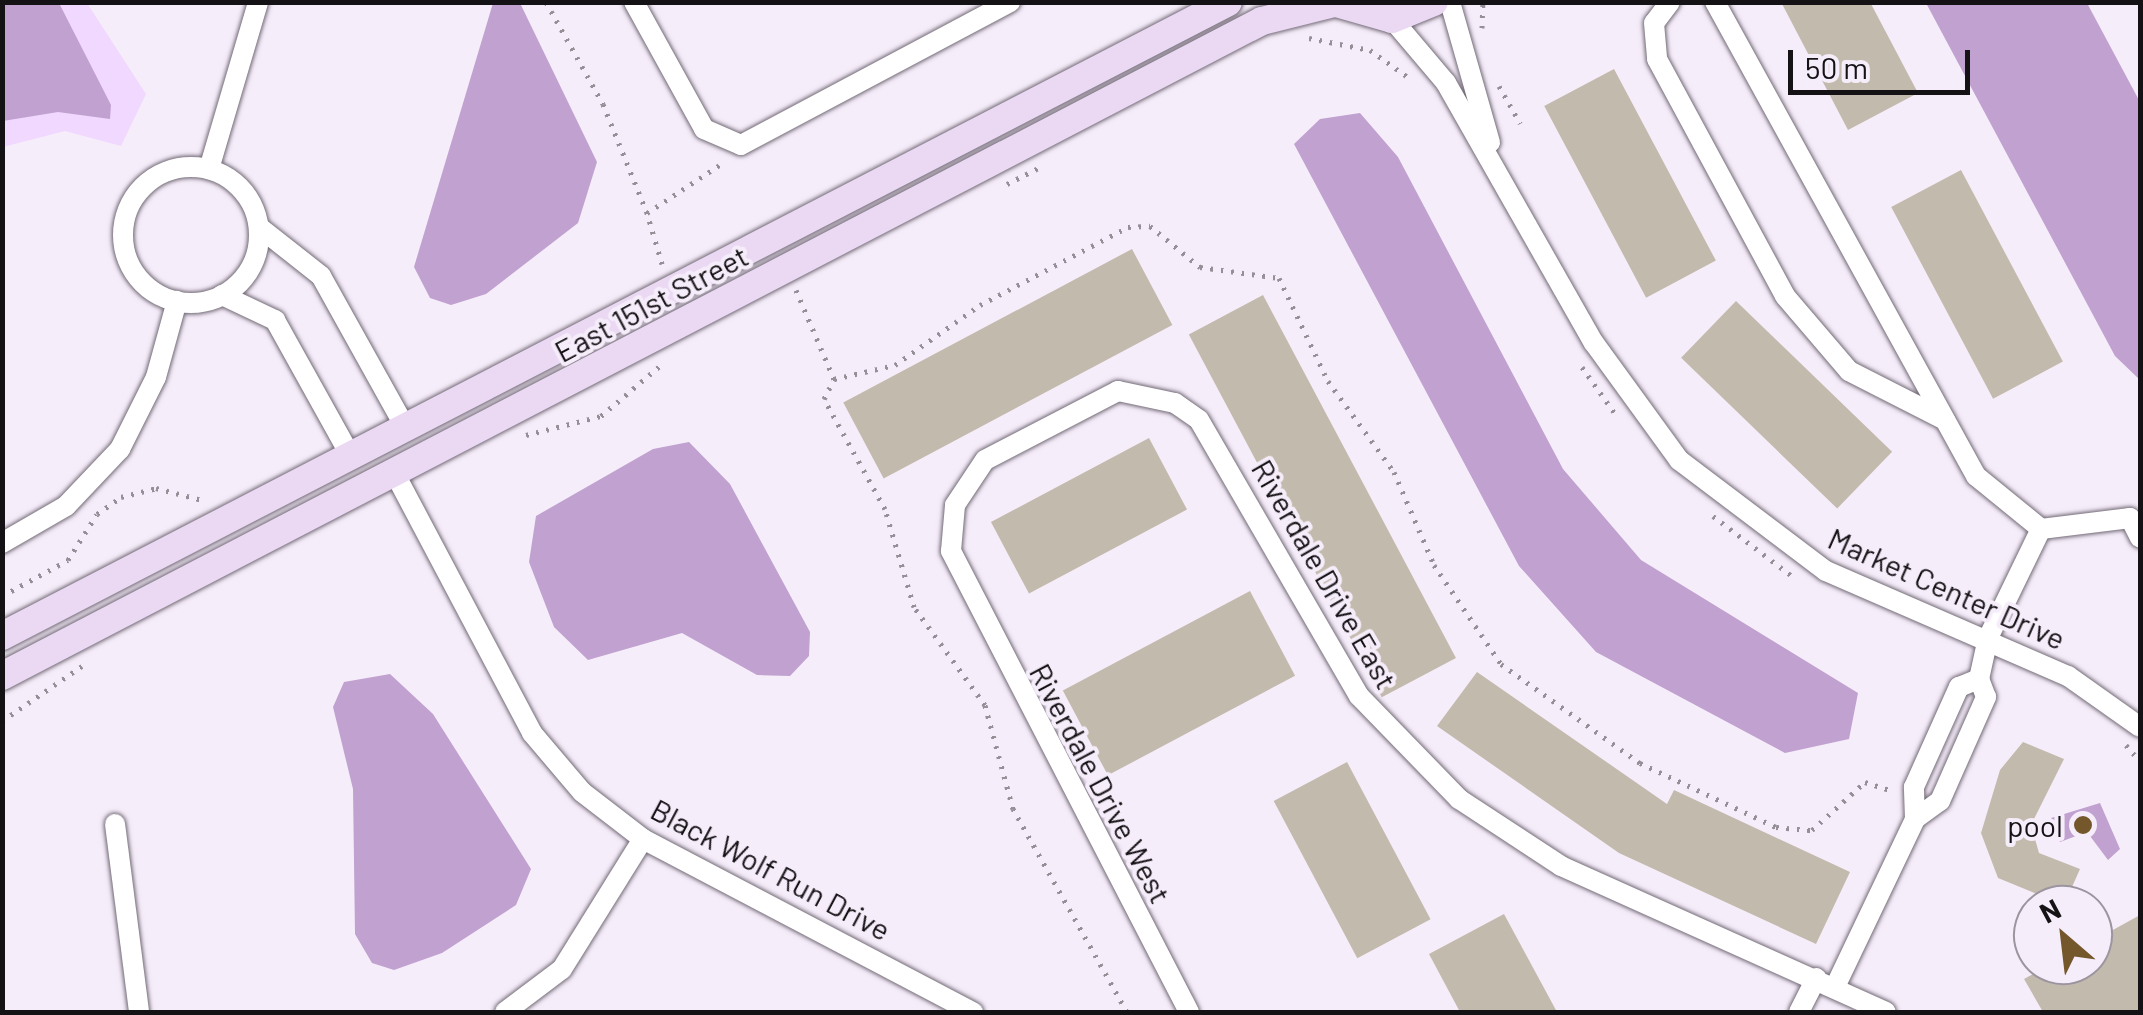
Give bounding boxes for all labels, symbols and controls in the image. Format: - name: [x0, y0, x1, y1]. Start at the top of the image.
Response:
- scale bar: [1793, 30, 1976, 92]
- text: 50 m: [1805, 49, 1868, 85]
- street label: East 151st Street: [548, 237, 754, 369]
- street label: Riverdale Drive East: [1245, 453, 1405, 695]
- street label: Market Center Drive: [1823, 520, 2071, 656]
- street label: Riverdale Drive West: [1023, 657, 1179, 909]
- street label: Black Wolf Run Drive: [645, 791, 897, 947]
- place label: pool: [2007, 807, 2063, 843]
- marker: pool: [2072, 814, 2094, 836]
- north arrow: [2013, 885, 2113, 985]
- text: N: [2034, 891, 2066, 930]

